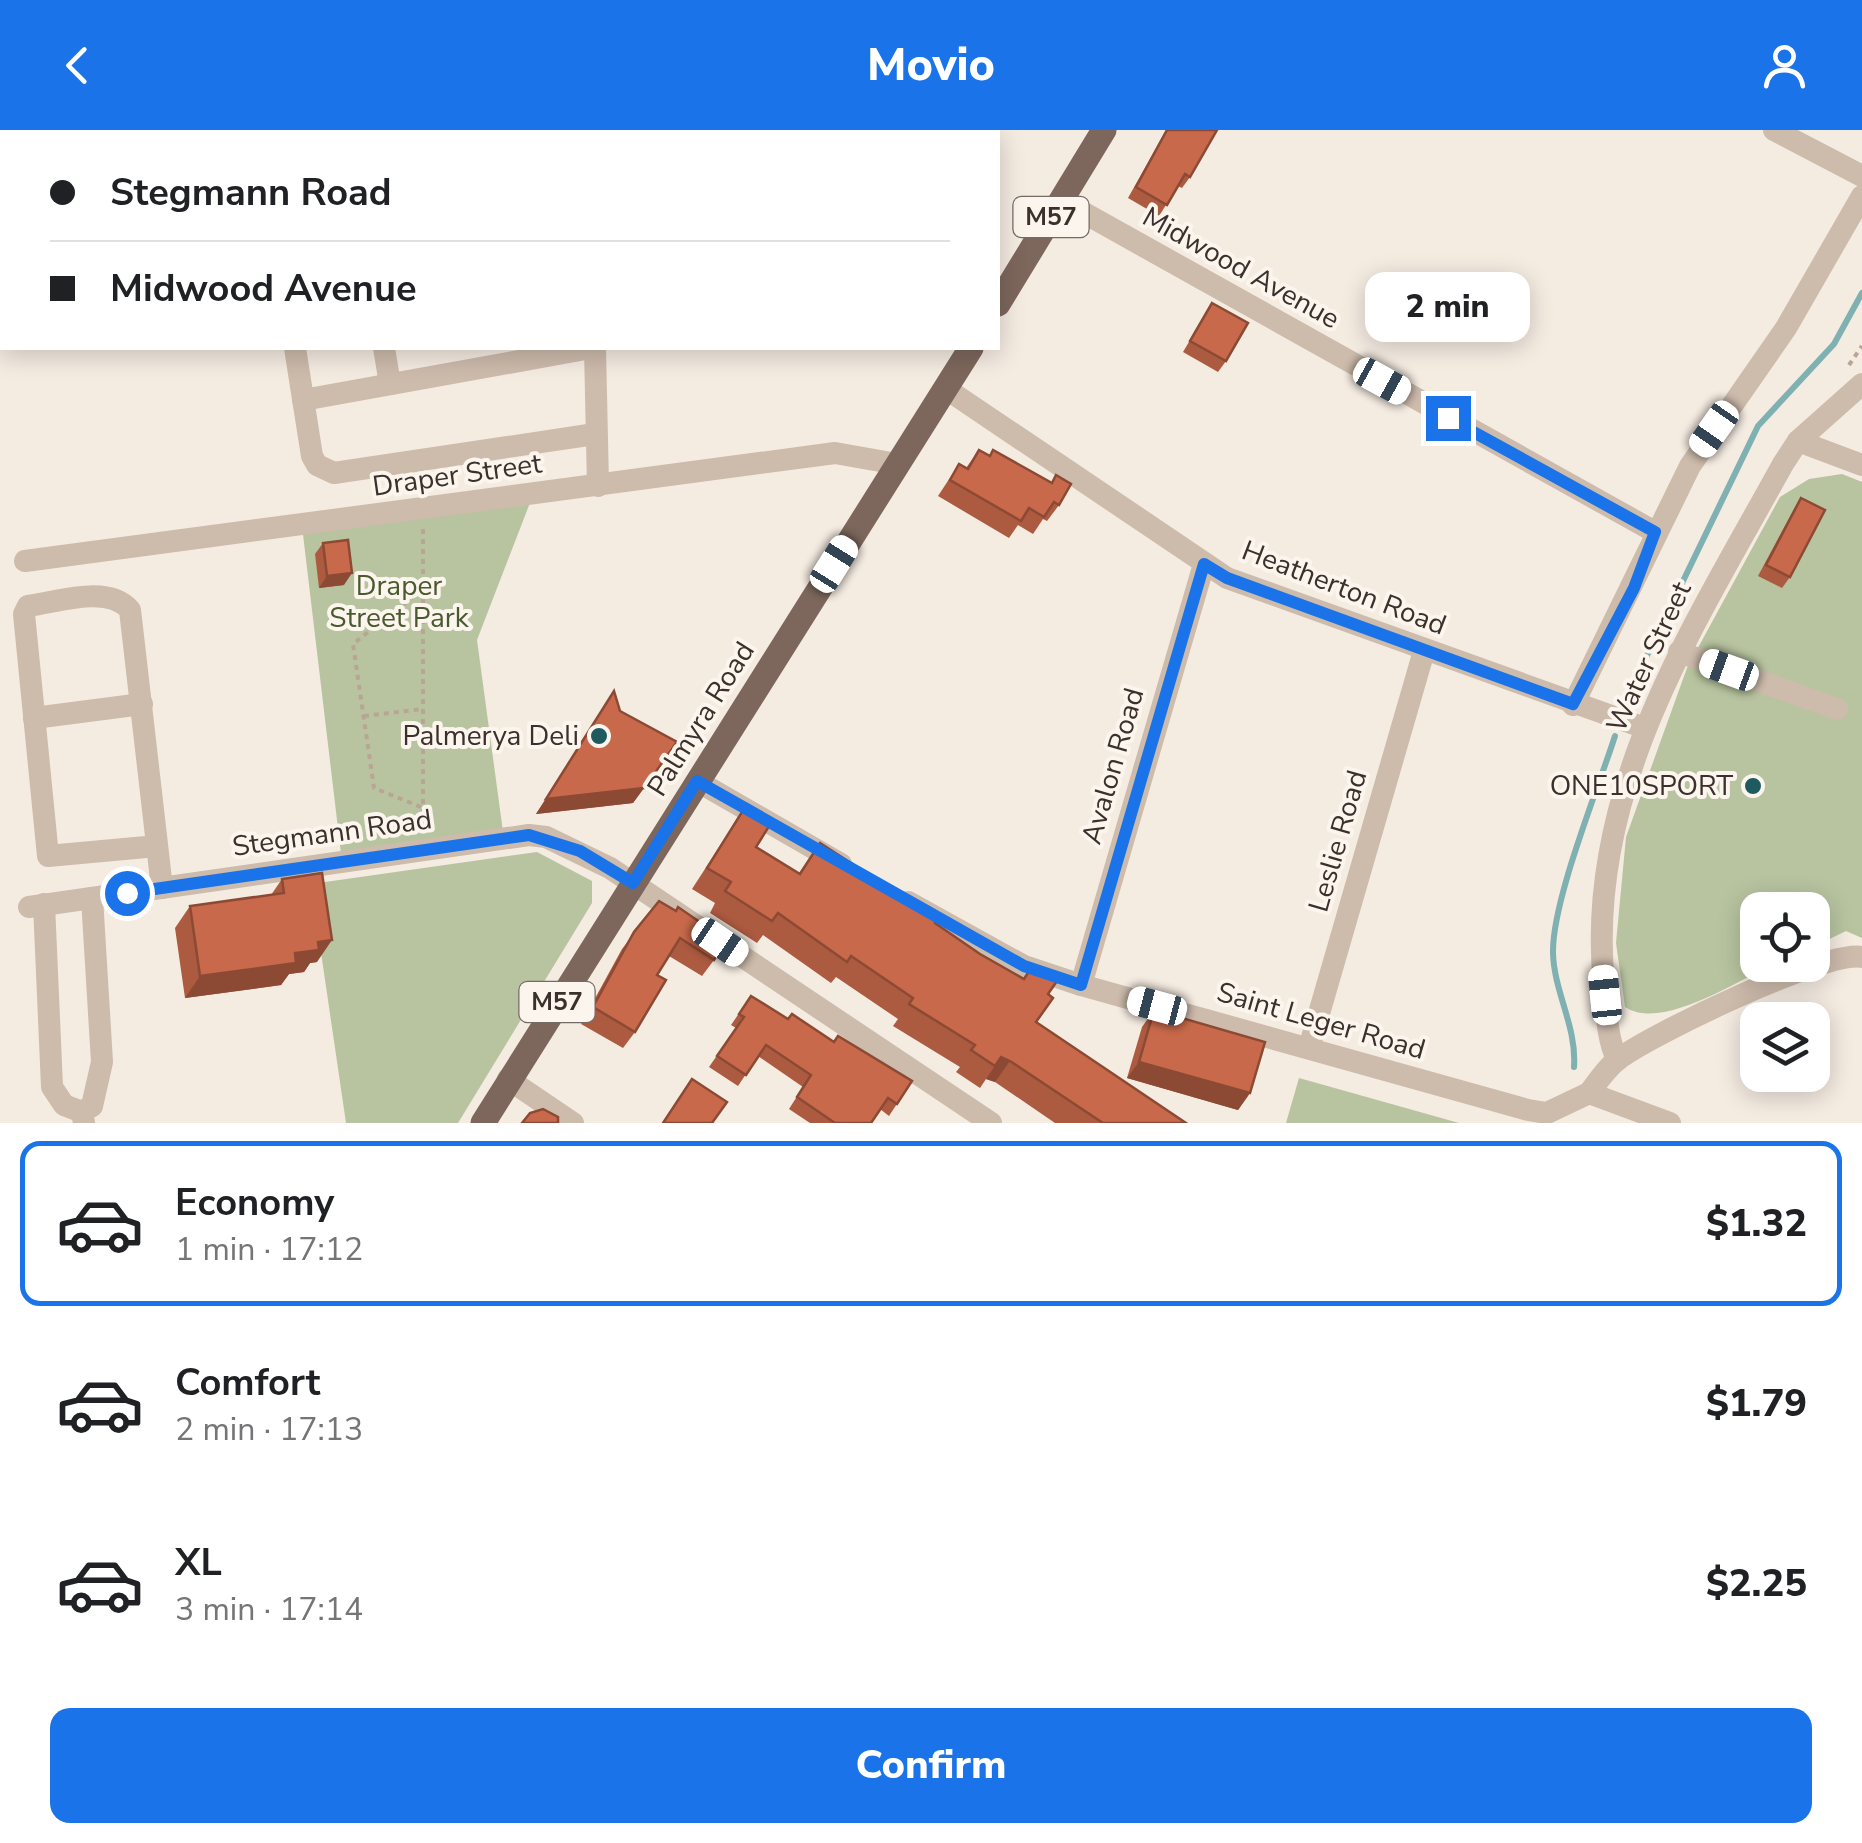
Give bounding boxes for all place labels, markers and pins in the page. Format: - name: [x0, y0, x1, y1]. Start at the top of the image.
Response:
- place label: Palmerya Deli: [402, 717, 579, 755]
- marker: Palmerya Deli: [588, 725, 610, 747]
- place label: ONE10SPORT: [1550, 767, 1733, 805]
- marker: ONE10SPORT: [1742, 775, 1764, 797]

